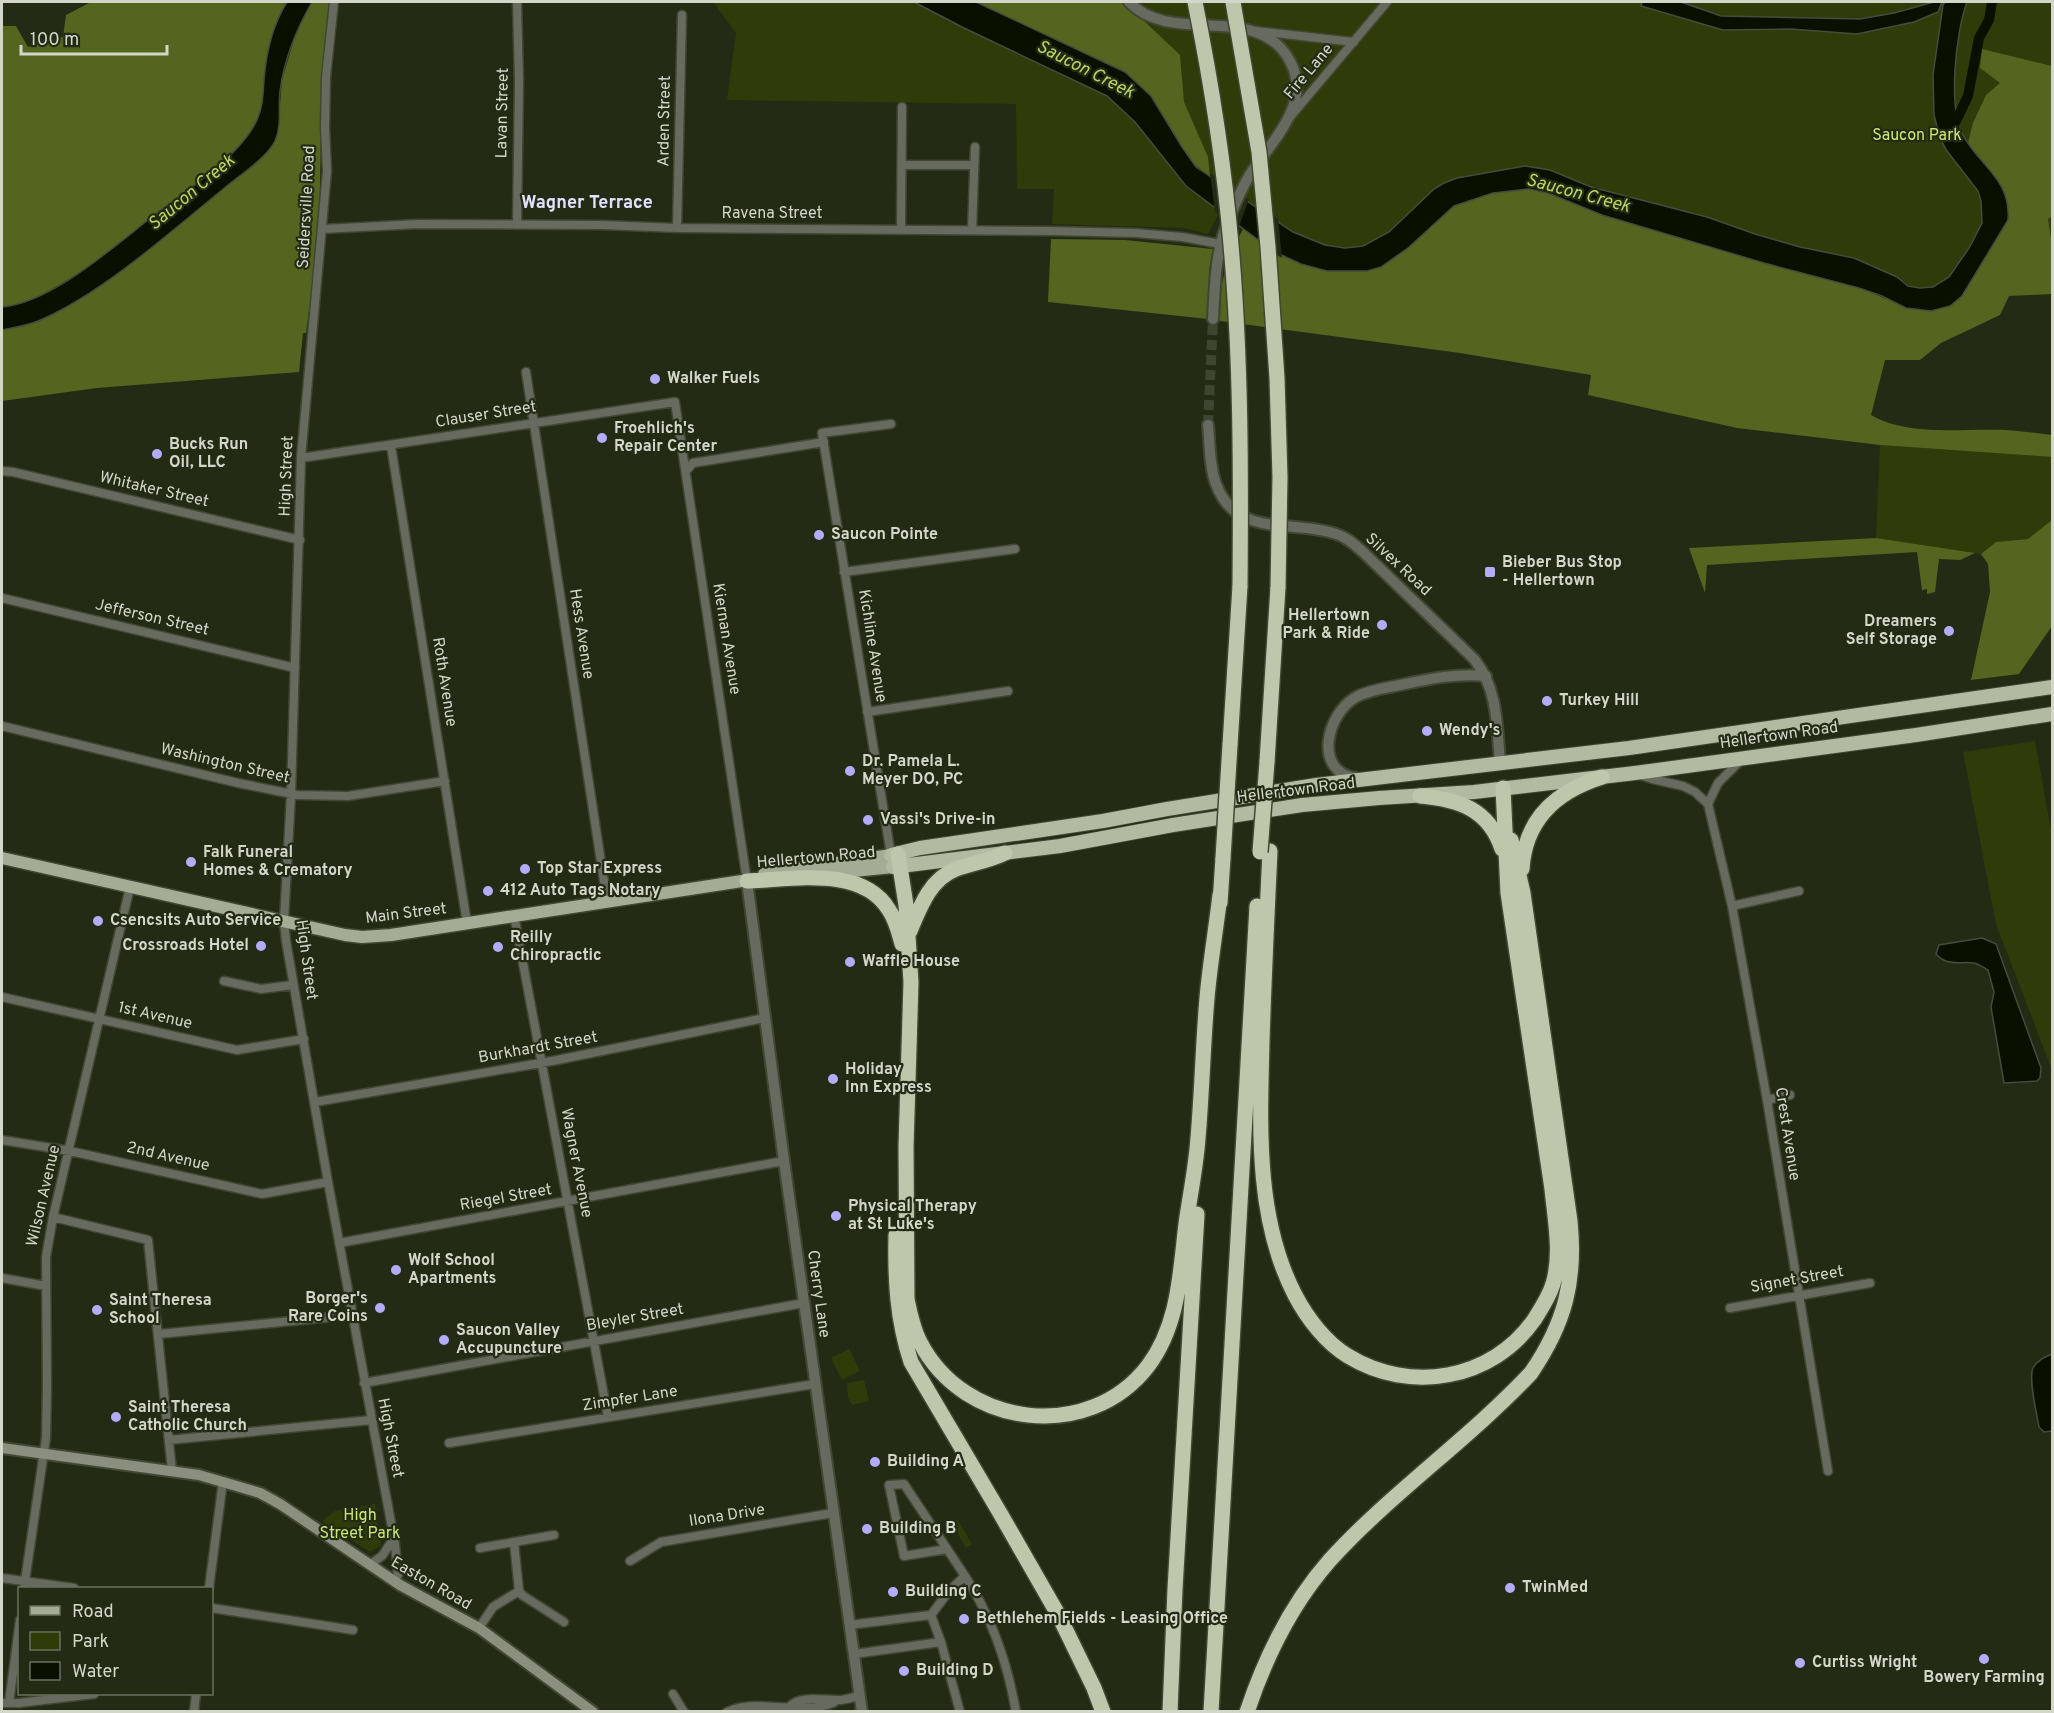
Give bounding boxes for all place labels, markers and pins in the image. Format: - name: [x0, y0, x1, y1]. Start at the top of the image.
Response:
- place label: Walker Fuels: [667, 369, 760, 389]
- marker: Walker Fuels: [648, 372, 662, 386]
- place label: Froehlich's Repair Center: [614, 419, 717, 457]
- marker: Froehlich's Repair Center: [595, 431, 609, 445]
- place label: Bucks Run Oil, LLC: [169, 435, 248, 473]
- marker: Bucks Run Oil, LLC: [150, 447, 164, 461]
- place label: Saucon Pointe: [831, 525, 938, 545]
- marker: Saucon Pointe: [812, 528, 826, 542]
- place label: Bieber Bus Stop - Hellertown: [1502, 553, 1622, 591]
- marker: Bieber Bus Stop - Hellertown: [1483, 565, 1497, 579]
- place label: Hellertown Park & Ride: [1283, 606, 1370, 644]
- place label: Dreamers Self Storage: [1846, 612, 1937, 650]
- marker: Hellertown Park & Ride: [1375, 618, 1389, 632]
- marker: Dreamers Self Storage: [1942, 624, 1956, 638]
- place label: Turkey Hill: [1559, 691, 1639, 711]
- marker: Turkey Hill: [1540, 694, 1554, 708]
- place label: Wendy's: [1439, 721, 1501, 741]
- marker: Wendy's: [1420, 724, 1434, 738]
- place label: Dr. Pamela L. Meyer DO, PC: [862, 752, 963, 790]
- marker: Dr. Pamela L. Meyer DO, PC: [843, 764, 857, 778]
- place label: Vassi's Drive-in: [880, 810, 996, 830]
- marker: Vassi's Drive-in: [861, 813, 875, 827]
- place label: Falk Funeral Homes & Crematory: [203, 843, 353, 881]
- marker: Falk Funeral Homes & Crematory: [184, 855, 198, 869]
- place label: Top Star Express: [537, 859, 662, 879]
- marker: Top Star Express: [518, 862, 532, 876]
- place label: 412 Auto Tags Notary: [500, 881, 660, 901]
- marker: 412 Auto Tags Notary: [481, 884, 495, 898]
- place label: Csencsits Auto Service: [110, 911, 281, 931]
- marker: Csencsits Auto Service: [91, 914, 105, 928]
- place label: Reilly Chiropractic: [510, 928, 602, 966]
- place label: Crossroads Hotel: [122, 936, 249, 956]
- marker: Crossroads Hotel: [254, 939, 268, 953]
- marker: Reilly Chiropractic: [491, 940, 505, 954]
- place label: Waffle House: [862, 952, 960, 972]
- marker: Waffle House: [843, 955, 857, 969]
- place label: Holiday Inn Express: [845, 1060, 932, 1098]
- marker: Holiday Inn Express: [826, 1072, 840, 1086]
- place label: Physical Therapy at St Luke's: [848, 1197, 977, 1235]
- marker: Physical Therapy at St Luke's: [829, 1209, 843, 1223]
- place label: Wolf School Apartments: [408, 1251, 497, 1289]
- marker: Wolf School Apartments: [389, 1263, 403, 1277]
- place label: Borger's Rare Coins: [288, 1289, 368, 1327]
- place label: Saint Theresa School: [109, 1291, 212, 1329]
- marker: Borger's Rare Coins: [373, 1301, 387, 1315]
- marker: Saint Theresa School: [90, 1303, 104, 1317]
- place label: Saucon Valley Accupuncture: [456, 1321, 562, 1359]
- marker: Saucon Valley Accupuncture: [437, 1333, 451, 1347]
- place label: Saint Theresa Catholic Church: [128, 1398, 247, 1436]
- marker: Saint Theresa Catholic Church: [109, 1410, 123, 1424]
- place label: Building A: [887, 1452, 964, 1472]
- marker: Building A: [868, 1455, 882, 1469]
- place label: Building B: [879, 1519, 956, 1539]
- marker: Building B: [860, 1522, 874, 1536]
- place label: TwinMed: [1522, 1578, 1588, 1598]
- marker: TwinMed: [1503, 1581, 1517, 1595]
- place label: Building C: [905, 1582, 981, 1602]
- marker: Building C: [886, 1585, 900, 1599]
- place label: Bethlehem Fields - Leasing Office: [976, 1609, 1228, 1629]
- marker: Bethlehem Fields - Leasing Office: [957, 1612, 971, 1626]
- marker: Bowery Farming: [1977, 1652, 1991, 1666]
- place label: Curtiss Wright: [1812, 1653, 1917, 1673]
- marker: Curtiss Wright: [1793, 1656, 1807, 1670]
- place label: Building D: [916, 1661, 994, 1681]
- marker: Building D: [897, 1664, 911, 1678]
- place label: Bowery Farming: [1923, 1668, 2045, 1688]

